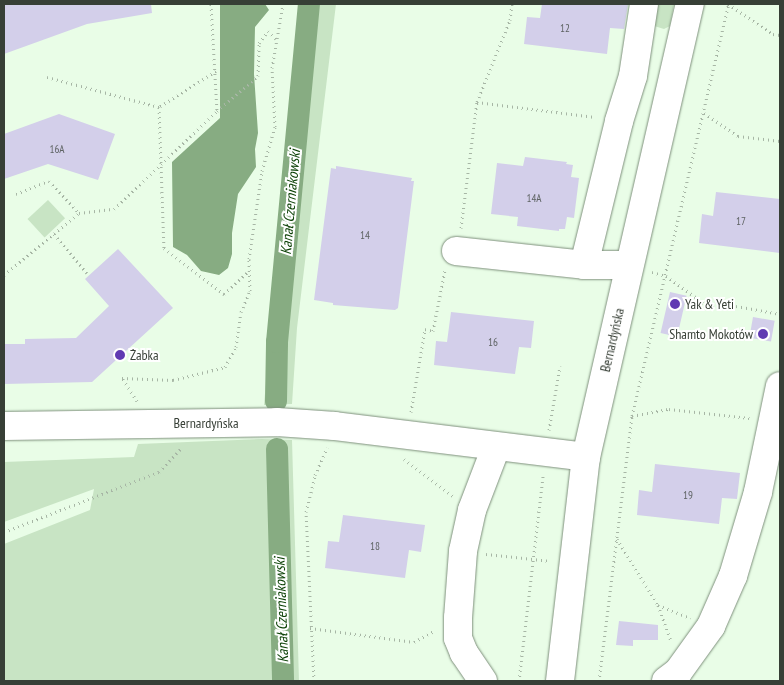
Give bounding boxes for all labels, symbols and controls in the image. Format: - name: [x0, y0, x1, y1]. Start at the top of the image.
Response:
- house number: 12: [560, 21, 570, 35]
- house number: 16A: [49, 142, 65, 156]
- water label: Kanał Czerniakowski: [276, 149, 304, 255]
- house number: 14A: [526, 191, 542, 205]
- house number: 17: [736, 214, 746, 228]
- house number: 14: [360, 228, 370, 242]
- place label: Yak & Yeti: [685, 296, 735, 312]
- marker: Yak & Yeti: [669, 298, 681, 310]
- street label: Bernardyńska: [597, 306, 627, 374]
- place label: Shamto Mokotów: [669, 326, 753, 342]
- marker: Shamto Mokotów: [757, 328, 769, 340]
- house number: 16: [488, 335, 498, 349]
- place label: Żabka: [130, 347, 159, 363]
- marker: Żabka: [114, 349, 126, 361]
- street label: Bernardyńska: [173, 415, 239, 431]
- house number: 19: [683, 488, 693, 502]
- house number: 18: [370, 539, 380, 553]
- water label: Kanał Czerniakowski: [270, 557, 292, 663]

